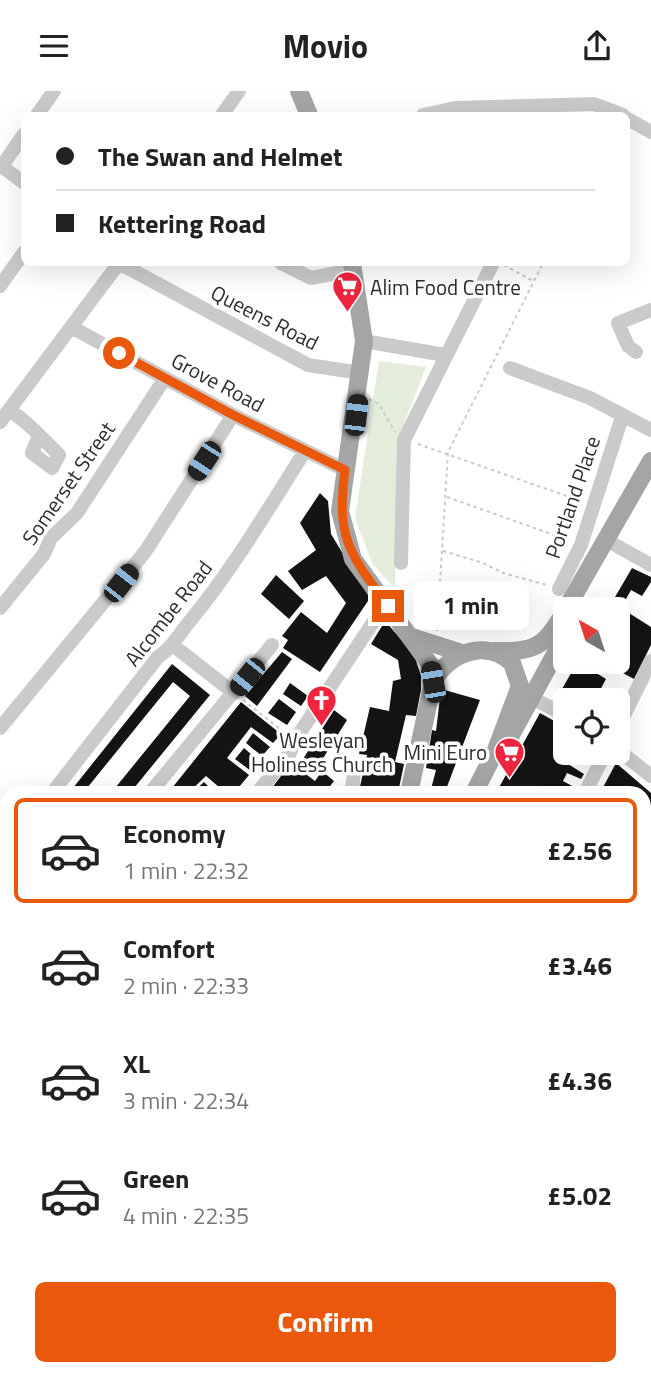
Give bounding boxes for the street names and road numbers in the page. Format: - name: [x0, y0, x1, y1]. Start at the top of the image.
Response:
- street label: Queens Road: [205, 276, 325, 358]
- street label: Grove Road: [166, 344, 270, 420]
- street label: Somerset Street: [13, 414, 123, 551]
- street label: Portland Place: [536, 431, 608, 563]
- street label: Alcombe Road: [116, 553, 220, 673]

